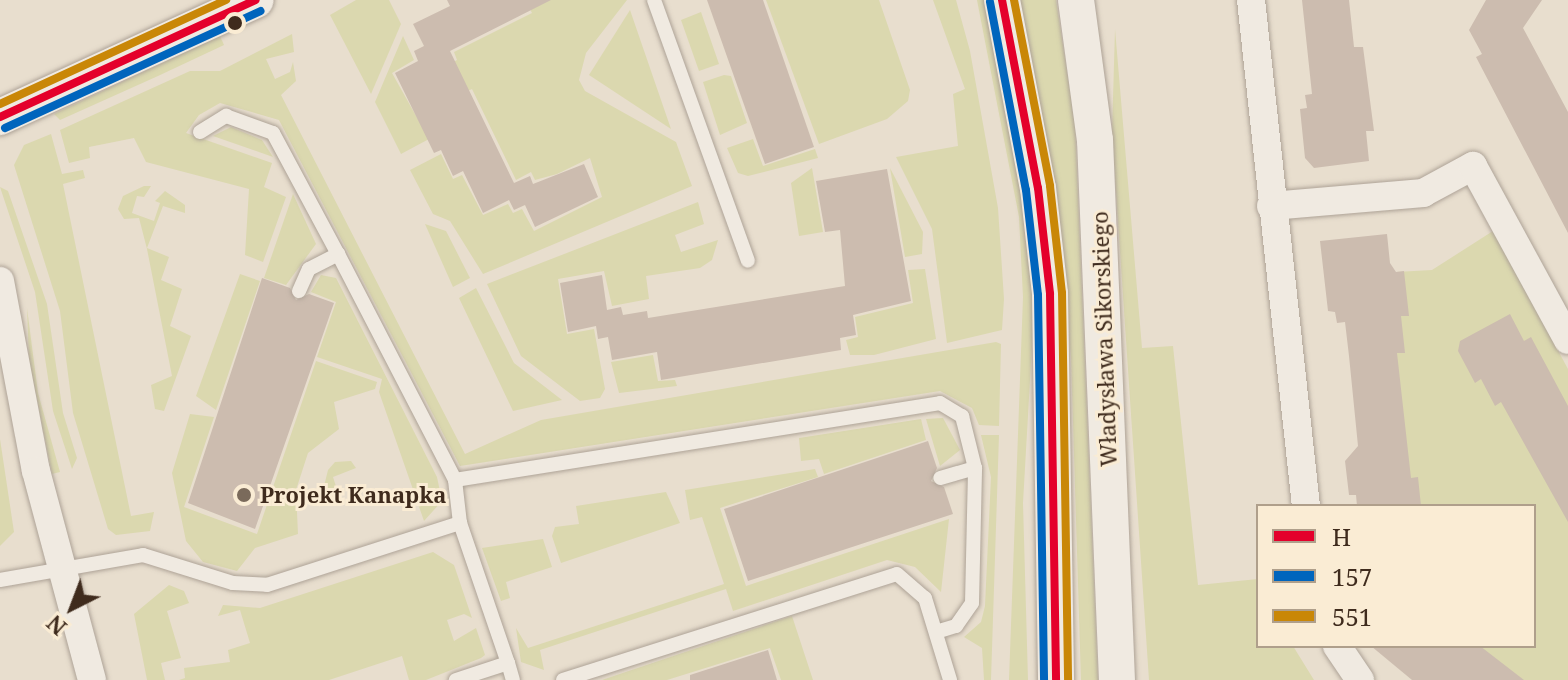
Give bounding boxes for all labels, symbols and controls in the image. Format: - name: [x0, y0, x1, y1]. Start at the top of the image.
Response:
- unlabelled marker: [227, 15, 243, 31]
- street label: Władysława Sikorskiego: [1086, 211, 1122, 467]
- place label: Projekt Kanapka: [260, 482, 446, 508]
- marker: Projekt Kanapka: [235, 486, 253, 504]
- legend: [1256, 504, 1536, 648]
- text: H: [1332, 520, 1351, 553]
- text: 157: [1332, 560, 1372, 593]
- north arrow: [32, 568, 112, 648]
- text: 551: [1332, 600, 1372, 633]
- text: N: [39, 609, 72, 643]

